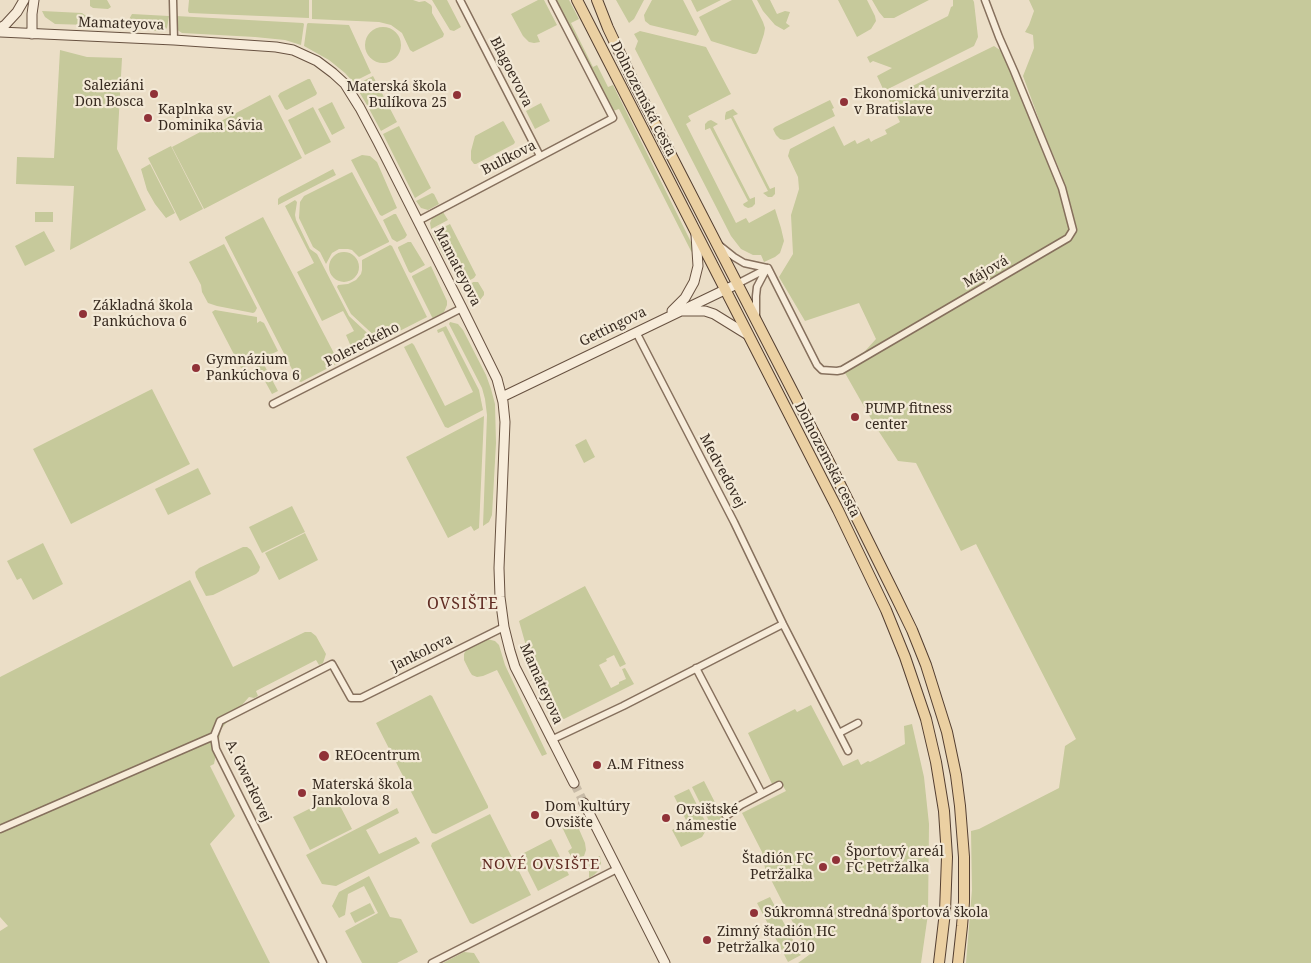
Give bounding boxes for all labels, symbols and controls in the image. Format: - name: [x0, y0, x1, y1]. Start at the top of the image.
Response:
- street label: Mamateyova: [77, 14, 165, 34]
- street label: Blagoevova: [486, 34, 536, 110]
- street label: Dolnozemská cesta: [607, 39, 679, 159]
- place label: Saleziáni Don Bosca: [75, 78, 144, 110]
- place label: Materská škola Bulíkova 25: [346, 79, 447, 111]
- place label: Ekonomická univerzita v Bratislave: [854, 86, 1009, 118]
- marker: Saleziáni Don Bosca: [148, 88, 160, 100]
- marker: Materská škola Bulíkova 25: [451, 89, 463, 101]
- marker: Ekonomická univerzita v Bratislave: [838, 96, 850, 108]
- place label: Kaplnka sv. Dominika Sávia: [158, 102, 263, 134]
- marker: Kaplnka sv. Dominika Sávia: [142, 112, 154, 124]
- street label: Bulíkova: [479, 137, 539, 179]
- street label: Mamateyova: [430, 225, 484, 309]
- street label: Májová: [960, 252, 1012, 292]
- place label: Základná škola Pankúchova 6: [93, 298, 193, 331]
- street label: Gettingova: [577, 304, 649, 350]
- marker: Základná škola Pankúchova 6: [77, 308, 89, 320]
- street label: Polereckého: [322, 319, 402, 371]
- place label: Gymnázium Pankúchova 6: [206, 352, 300, 384]
- marker: Gymnázium Pankúchova 6: [190, 362, 202, 374]
- street label: Dolnozemská cesta: [791, 400, 863, 520]
- place label: PUMP fitness center: [865, 401, 952, 434]
- marker: PUMP fitness center: [849, 411, 861, 423]
- street label: Medveďovej: [696, 431, 748, 511]
- district label: OVSIŠTE: [426, 594, 500, 614]
- street label: Jankolova: [389, 631, 455, 675]
- street label: Mamateyova: [516, 641, 566, 727]
- street label: A. Gwerkovej: [222, 737, 274, 825]
- place label: REOcentrum: [335, 748, 420, 764]
- marker: REOcentrum: [317, 749, 331, 763]
- place label: A.M Fitness: [607, 757, 684, 773]
- marker: A.M Fitness: [591, 759, 603, 771]
- place label: Materská škola Jankolova 8: [312, 777, 413, 810]
- marker: Materská škola Jankolova 8: [296, 787, 308, 799]
- place label: Dom kultúry Ovsište: [545, 799, 630, 832]
- place label: Ovsištské námestie: [676, 802, 738, 834]
- marker: Dom kultúry Ovsište: [529, 809, 541, 821]
- marker: Ovsištské námestie: [660, 812, 672, 824]
- place label: Športový areál FC Petržalka: [846, 844, 944, 876]
- place label: Štadión FC Petržalka: [742, 851, 813, 884]
- marker: Športový areál FC Petržalka: [830, 854, 842, 866]
- district label: NOVÉ OVSIŠTE: [480, 856, 602, 874]
- marker: Štadión FC Petržalka: [817, 861, 829, 873]
- place label: Súkromná stredná športová škola: [764, 905, 988, 921]
- marker: Súkromná stredná športová škola: [748, 907, 760, 919]
- place label: Zimný štadión HC Petržalka 2010: [717, 924, 836, 956]
- marker: Zimný štadión HC Petržalka 2010: [701, 934, 713, 946]

